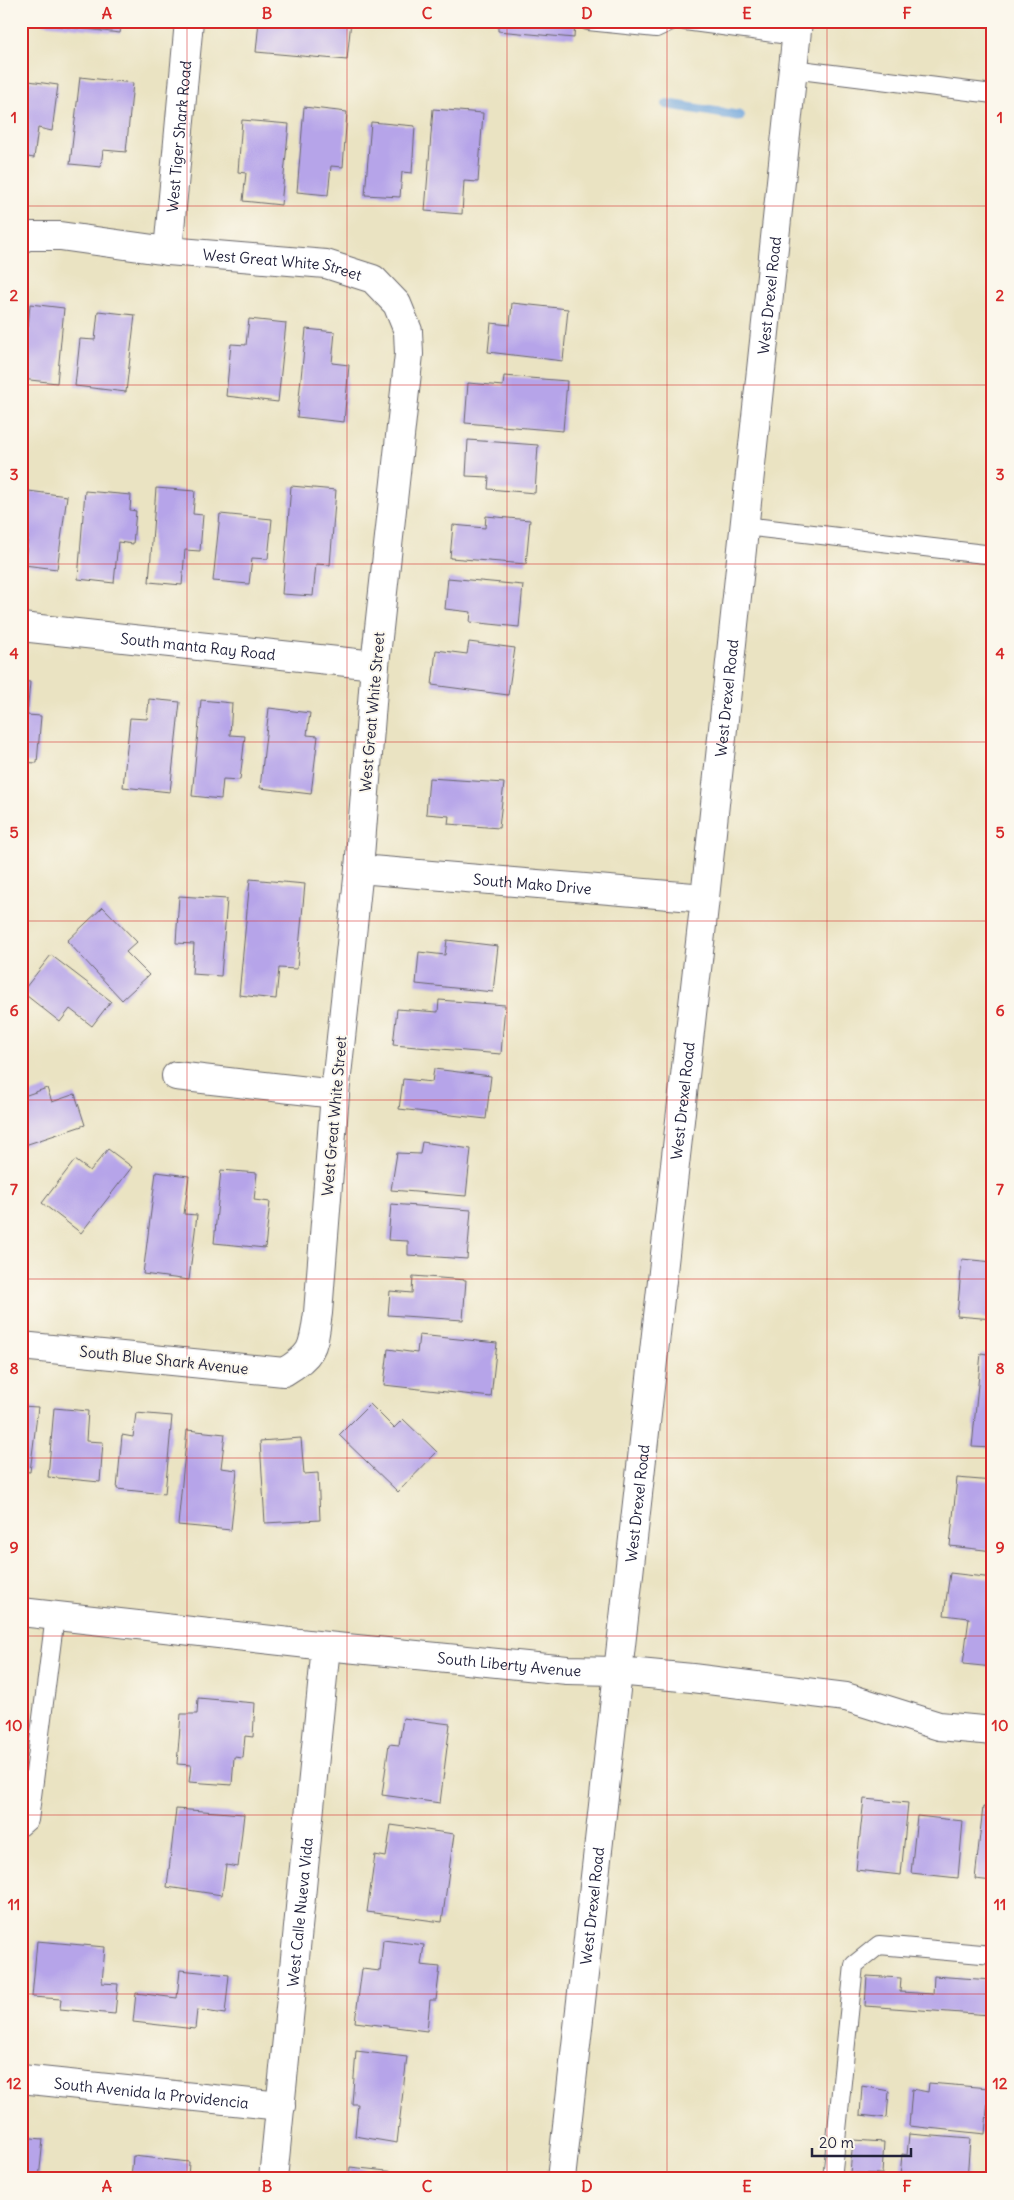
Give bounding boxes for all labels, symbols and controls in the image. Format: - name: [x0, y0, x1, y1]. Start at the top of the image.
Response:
- text: A: [102, 3, 112, 23]
- text: B: [262, 3, 273, 23]
- text: C: [422, 3, 433, 23]
- text: D: [581, 3, 593, 23]
- text: E: [742, 3, 752, 23]
- text: F: [902, 3, 912, 23]
- street label: West Tiger Shark Road: [162, 60, 195, 213]
- text: 1: [11, 107, 17, 127]
- text: 1: [997, 107, 1003, 127]
- street label: West Drexel Road: [753, 235, 785, 355]
- street label: West Great White Street: [202, 244, 364, 284]
- text: 2: [10, 285, 19, 305]
- text: 2: [996, 285, 1005, 305]
- text: 3: [9, 464, 19, 484]
- text: 3: [995, 464, 1005, 484]
- street label: South manta Ray Road: [120, 628, 277, 664]
- street label: West Great White Street: [356, 631, 388, 793]
- street label: West Drexel Road: [711, 638, 742, 758]
- text: 4: [9, 643, 19, 663]
- text: 4: [995, 643, 1005, 663]
- text: 5: [9, 822, 19, 842]
- text: 5: [995, 822, 1005, 842]
- street label: South Mako Drive: [473, 869, 592, 898]
- text: 6: [9, 1000, 19, 1020]
- text: 6: [995, 1000, 1005, 1020]
- street label: West Great White Street: [318, 1035, 350, 1197]
- street label: West Drexel Road: [666, 1041, 698, 1161]
- text: 7: [10, 1179, 18, 1199]
- text: 7: [996, 1179, 1004, 1199]
- street label: South Blue Shark Avenue: [79, 1342, 249, 1378]
- text: 8: [9, 1358, 19, 1378]
- text: 8: [995, 1358, 1005, 1378]
- street label: West Drexel Road: [621, 1443, 653, 1563]
- text: 9: [9, 1537, 19, 1557]
- text: 9: [995, 1537, 1005, 1557]
- street label: South Liberty Avenue: [436, 1648, 581, 1680]
- text: 10: [6, 1715, 22, 1735]
- text: 10: [992, 1715, 1008, 1735]
- street label: West Calle Nueva Vida: [283, 1836, 316, 1988]
- street label: West Drexel Road: [576, 1846, 608, 1966]
- text: 11: [8, 1894, 20, 1914]
- text: 11: [994, 1894, 1006, 1914]
- text: 12: [6, 2073, 22, 2093]
- street label: South Avenida la Providencia: [53, 2073, 250, 2112]
- text: 12: [992, 2073, 1008, 2093]
- scale bar: [812, 2125, 910, 2157]
- text: 20 m: [819, 2133, 854, 2152]
- text: A: [102, 2176, 112, 2196]
- text: B: [262, 2176, 273, 2196]
- text: C: [422, 2176, 433, 2196]
- text: D: [581, 2176, 593, 2196]
- text: E: [742, 2176, 752, 2196]
- text: F: [902, 2176, 912, 2196]

